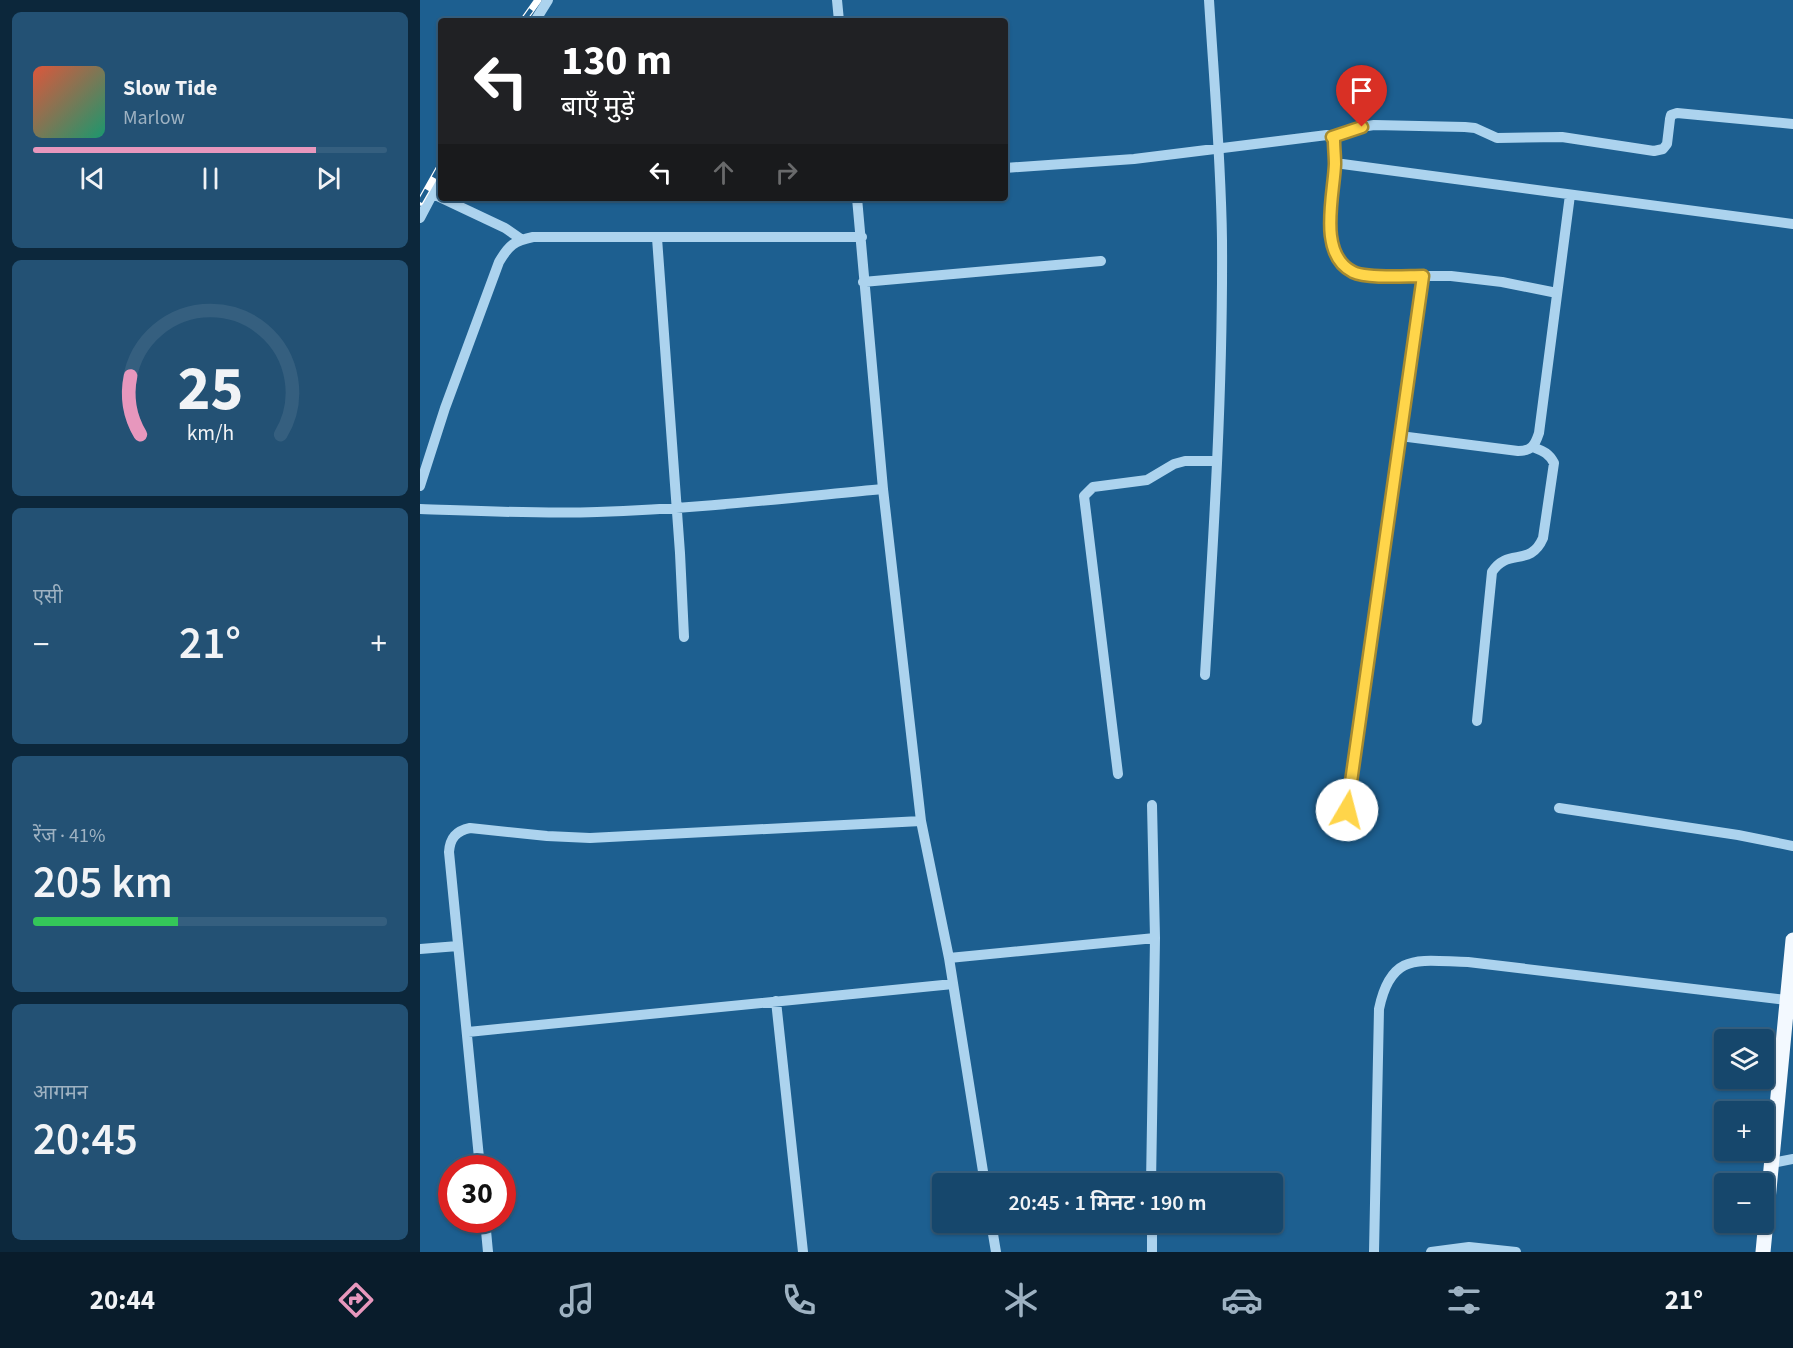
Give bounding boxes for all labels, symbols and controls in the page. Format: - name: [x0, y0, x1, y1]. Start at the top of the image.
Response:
- text: 130 m: [561, 31, 672, 91]
- icon: left: [462, 42, 540, 120]
- pin: [1336, 65, 1387, 127]
- text: Slow Tide: [123, 72, 217, 104]
- icon: arrive: [1345, 74, 1378, 107]
- text: बाएँ मुड़ें: [561, 87, 634, 126]
- text: Marlow: [123, 104, 185, 132]
- icon: left: [644, 156, 677, 189]
- icon: ahead: [707, 156, 740, 189]
- icon: right: [770, 156, 803, 189]
- icon: previous: [76, 162, 109, 195]
- icon: pause: [194, 162, 227, 195]
- icon: next: [312, 162, 345, 195]
- text: 25: [177, 345, 243, 434]
- text: km/h: [186, 418, 234, 449]
- text: एसी: [33, 583, 63, 611]
- text: 21°: [179, 612, 241, 676]
- text: −: [33, 621, 49, 668]
- text: +: [371, 621, 387, 668]
- position arrow: [1315, 778, 1379, 842]
- text: रेंज · 41%: [33, 822, 105, 850]
- text: 205 km: [33, 851, 173, 915]
- map controls: [1714, 1029, 1774, 1233]
- button: layers: [1714, 1029, 1774, 1089]
- text: आगमन: [33, 1079, 88, 1107]
- button: +: [1714, 1101, 1774, 1161]
- text: 20:45: [33, 1108, 138, 1172]
- speed limit sign: 30: [438, 1155, 516, 1233]
- button: −: [1714, 1173, 1774, 1233]
- text: 20:45 · 1 मिनट · 190 m: [1008, 1187, 1207, 1219]
- icon: directions: [335, 1279, 377, 1321]
- icon: music: [556, 1279, 598, 1321]
- icon: phone: [778, 1279, 820, 1321]
- icon: climate: [1000, 1279, 1042, 1321]
- icon: car: [1221, 1279, 1263, 1321]
- icon: filters: [1443, 1279, 1485, 1321]
- text: 20:44: [90, 1281, 155, 1320]
- text: 21°: [1665, 1281, 1703, 1320]

